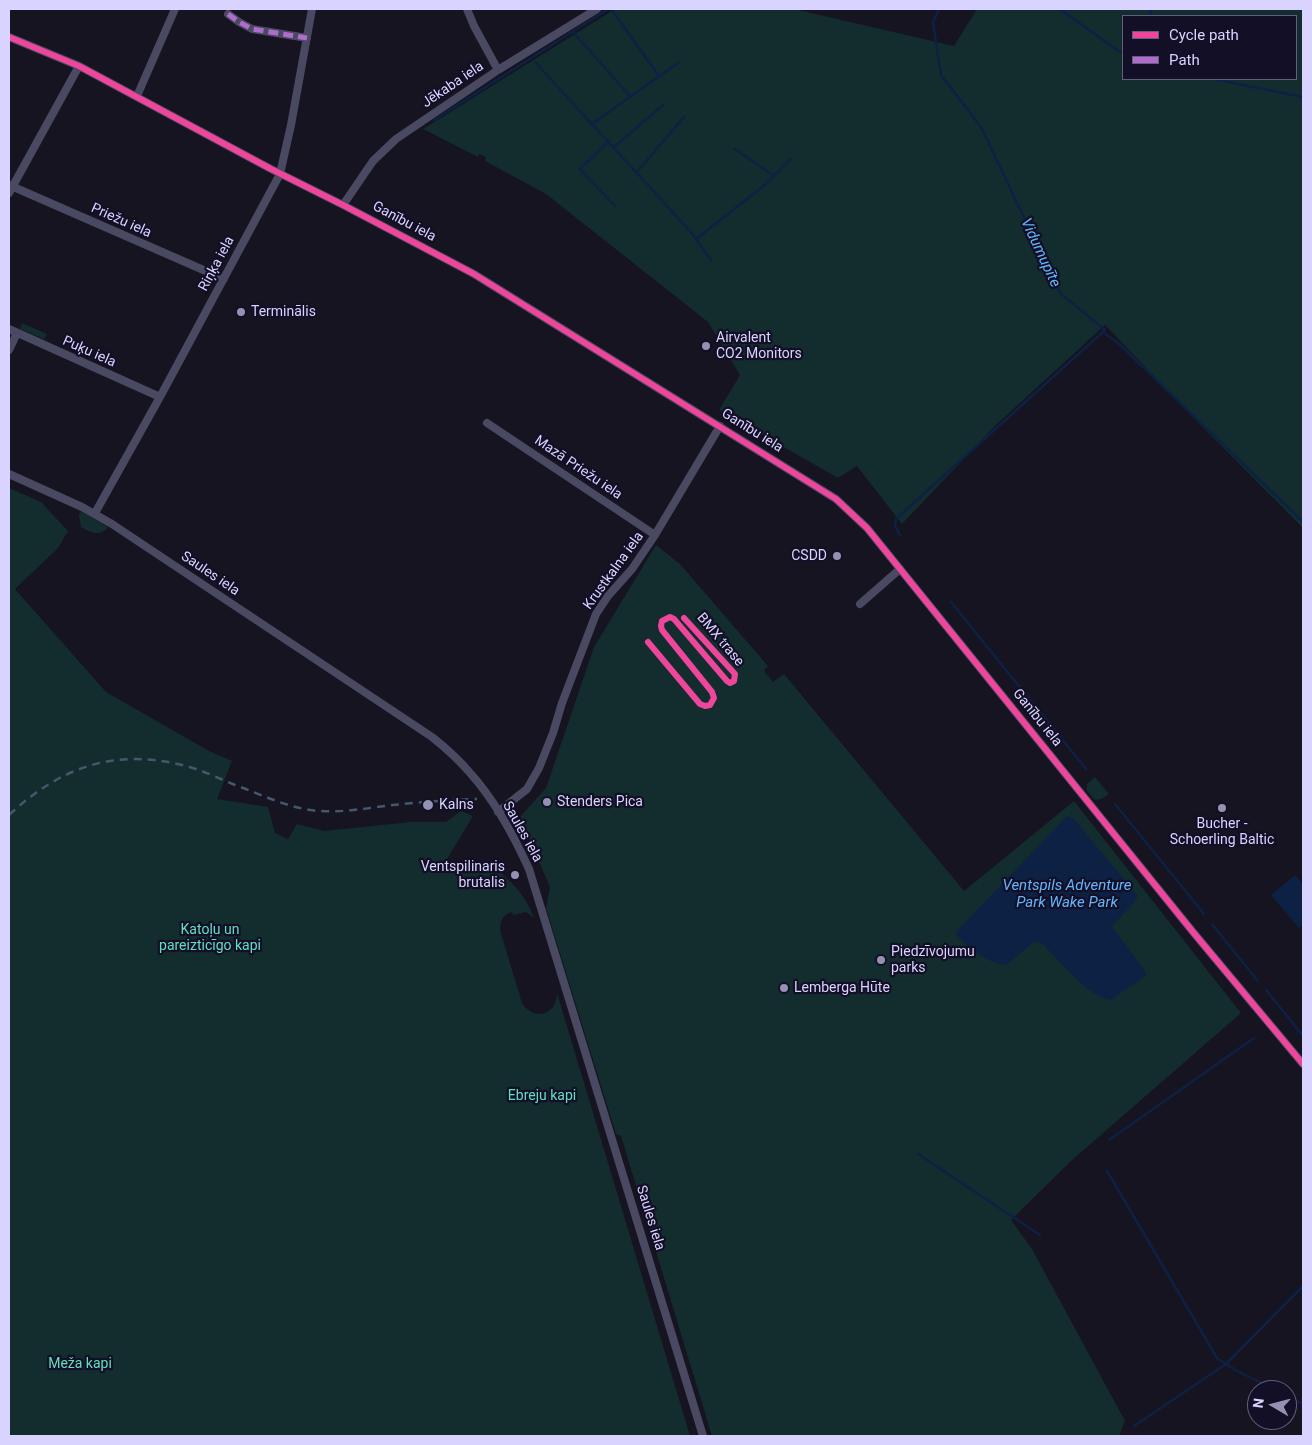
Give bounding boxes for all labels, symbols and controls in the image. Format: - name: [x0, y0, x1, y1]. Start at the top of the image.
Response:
- legend: [1122, 15, 1297, 80]
- text: Cycle path: [1169, 26, 1239, 44]
- text: Path: [1169, 51, 1200, 69]
- street label: Jēkaba iela: [419, 58, 487, 112]
- street label: Ganību iela: [369, 198, 439, 246]
- street label: Priežu iela: [88, 200, 154, 242]
- water label: Vidumupīte: [1016, 216, 1064, 290]
- street label: Riņķa iela: [196, 234, 238, 294]
- place label: Terminālis: [251, 304, 316, 320]
- marker: Terminālis: [235, 306, 247, 318]
- place label: Airvalent CO2 Monitors: [716, 330, 802, 362]
- street label: Puķu iela: [60, 333, 118, 371]
- marker: Airvalent CO2 Monitors: [700, 340, 712, 352]
- street label: Ganību iela: [718, 406, 786, 456]
- street label: Mazā Priežu iela: [531, 432, 625, 504]
- street label: Krustkalna iela: [580, 529, 648, 613]
- street label: Saules iela: [178, 548, 242, 600]
- place label: CSDD: [791, 548, 827, 564]
- marker: CSDD: [831, 550, 843, 562]
- street label: BMX trase: [693, 610, 747, 670]
- street label: Ganību iela: [1009, 686, 1065, 750]
- place label: Stenders Pica: [557, 794, 643, 810]
- marker: Stenders Pica: [541, 796, 553, 808]
- place label: Kalns: [439, 797, 474, 813]
- marker: Kalns: [421, 798, 435, 812]
- street label: Saules iela: [498, 799, 546, 865]
- marker: Bucher - Schoerling Baltic: [1216, 802, 1228, 814]
- place label: Bucher - Schoerling Baltic: [1170, 816, 1274, 849]
- place label: Ventspilinaris brutalis: [421, 859, 505, 892]
- marker: Ventspilinaris brutalis: [509, 869, 521, 881]
- water label: Ventspils Adventure Park Wake Park: [1002, 877, 1132, 912]
- park label: Katoļu un pareizticīgo kapi: [159, 922, 261, 954]
- place label: Piedzīvojumu parks: [891, 944, 975, 976]
- marker: Piedzīvojumu parks: [875, 954, 887, 966]
- place label: Lemberga Hūte: [794, 980, 890, 996]
- marker: Lemberga Hūte: [778, 982, 790, 994]
- park label: Ebreju kapi: [508, 1088, 576, 1104]
- street label: Saules iela: [632, 1183, 668, 1253]
- park label: Meža kapi: [48, 1356, 112, 1372]
- north arrow: [1247, 1380, 1297, 1430]
- text: N: [1250, 1397, 1267, 1409]

